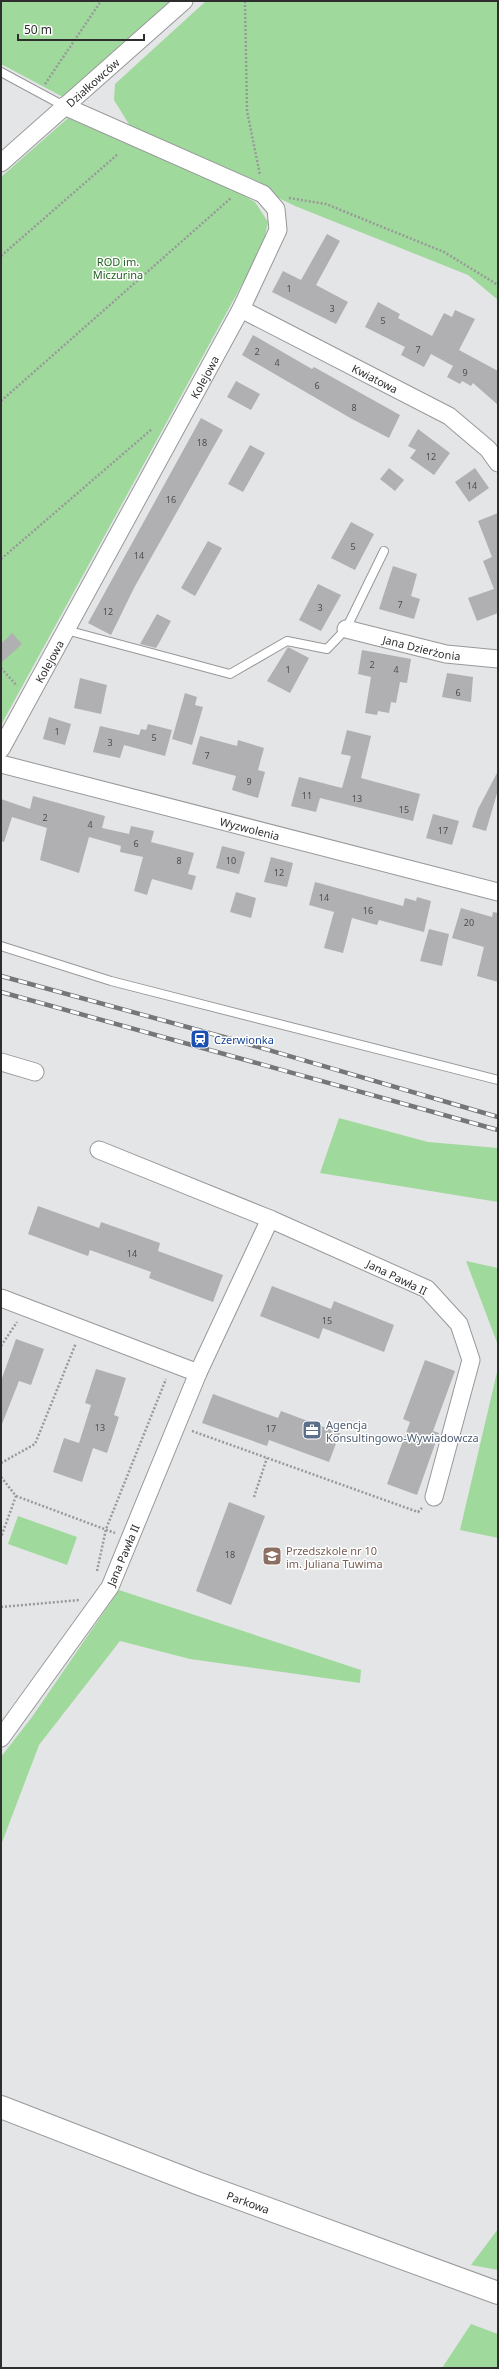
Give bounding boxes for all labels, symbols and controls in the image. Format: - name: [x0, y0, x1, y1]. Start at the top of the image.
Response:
- scale bar: [18, 16, 144, 42]
- text: 50 m: [24, 21, 52, 38]
- street label: Działkowców: [63, 54, 122, 110]
- park label: ROD im. Miczurina: [93, 254, 143, 282]
- house number: 1: [286, 282, 292, 295]
- house number: 3: [329, 302, 335, 315]
- house number: 5: [380, 314, 386, 327]
- house number: 7: [415, 343, 421, 356]
- house number: 2: [254, 345, 260, 358]
- street label: Kolejowa: [186, 353, 222, 401]
- house number: 4: [274, 356, 280, 369]
- street label: Kwiatowa: [350, 360, 401, 396]
- house number: 9: [462, 366, 468, 379]
- house number: 6: [314, 379, 320, 392]
- house number: 8: [351, 401, 357, 414]
- house number: 18: [197, 436, 207, 449]
- house number: 12: [426, 450, 436, 463]
- house number: 14: [467, 479, 477, 492]
- house number: 16: [166, 493, 176, 506]
- house number: 5: [350, 540, 356, 553]
- house number: 14: [134, 549, 144, 562]
- house number: 7: [397, 598, 403, 611]
- house number: 3: [317, 601, 323, 614]
- house number: 12: [103, 605, 113, 618]
- street label: Jana Dzierżonia: [380, 631, 461, 663]
- street label: Kolejowa: [31, 637, 67, 685]
- house number: 2: [369, 658, 375, 671]
- house number: 1: [285, 663, 291, 676]
- house number: 4: [393, 663, 399, 676]
- house number: 6: [455, 686, 461, 699]
- house number: 1: [54, 725, 60, 738]
- house number: 5: [151, 731, 157, 744]
- house number: 3: [107, 736, 113, 749]
- house number: 7: [204, 749, 210, 762]
- house number: 9: [246, 775, 252, 788]
- house number: 11: [302, 789, 312, 802]
- house number: 13: [352, 792, 362, 805]
- house number: 15: [399, 803, 409, 816]
- house number: 2: [42, 811, 48, 824]
- street label: Wyzwolenia: [218, 813, 281, 843]
- house number: 4: [87, 818, 93, 831]
- house number: 17: [438, 824, 448, 837]
- house number: 6: [133, 837, 139, 850]
- house number: 8: [176, 854, 182, 867]
- house number: 10: [226, 854, 236, 867]
- house number: 12: [274, 866, 284, 879]
- house number: 14: [319, 891, 329, 904]
- house number: 16: [363, 904, 373, 917]
- house number: 20: [464, 916, 474, 929]
- station icon: Czerwionka: [189, 1028, 211, 1050]
- place label: Czerwionka: [214, 1032, 274, 1047]
- house number: 14: [127, 1247, 137, 1260]
- street label: Jana Pawła II: [363, 1255, 430, 1298]
- house number: 15: [322, 1314, 332, 1327]
- place label: Agencja Konsultingowo-Wywiadowcza: [326, 1417, 479, 1445]
- office icon: Agencja Konsultingowo-Wywiadowcza: [301, 1419, 323, 1441]
- house number: 13: [95, 1421, 105, 1434]
- house number: 17: [266, 1422, 276, 1435]
- street label: Jana Pawła II: [103, 1522, 143, 1589]
- place label: Przedszkole nr 10 im. Juliana Tuwima: [286, 1543, 383, 1571]
- school or university icon: Przedszkole nr 10 im. Juliana Tuwima: [261, 1545, 283, 1567]
- house number: 18: [225, 1548, 235, 1561]
- street label: Parkowa: [225, 2187, 272, 2216]

